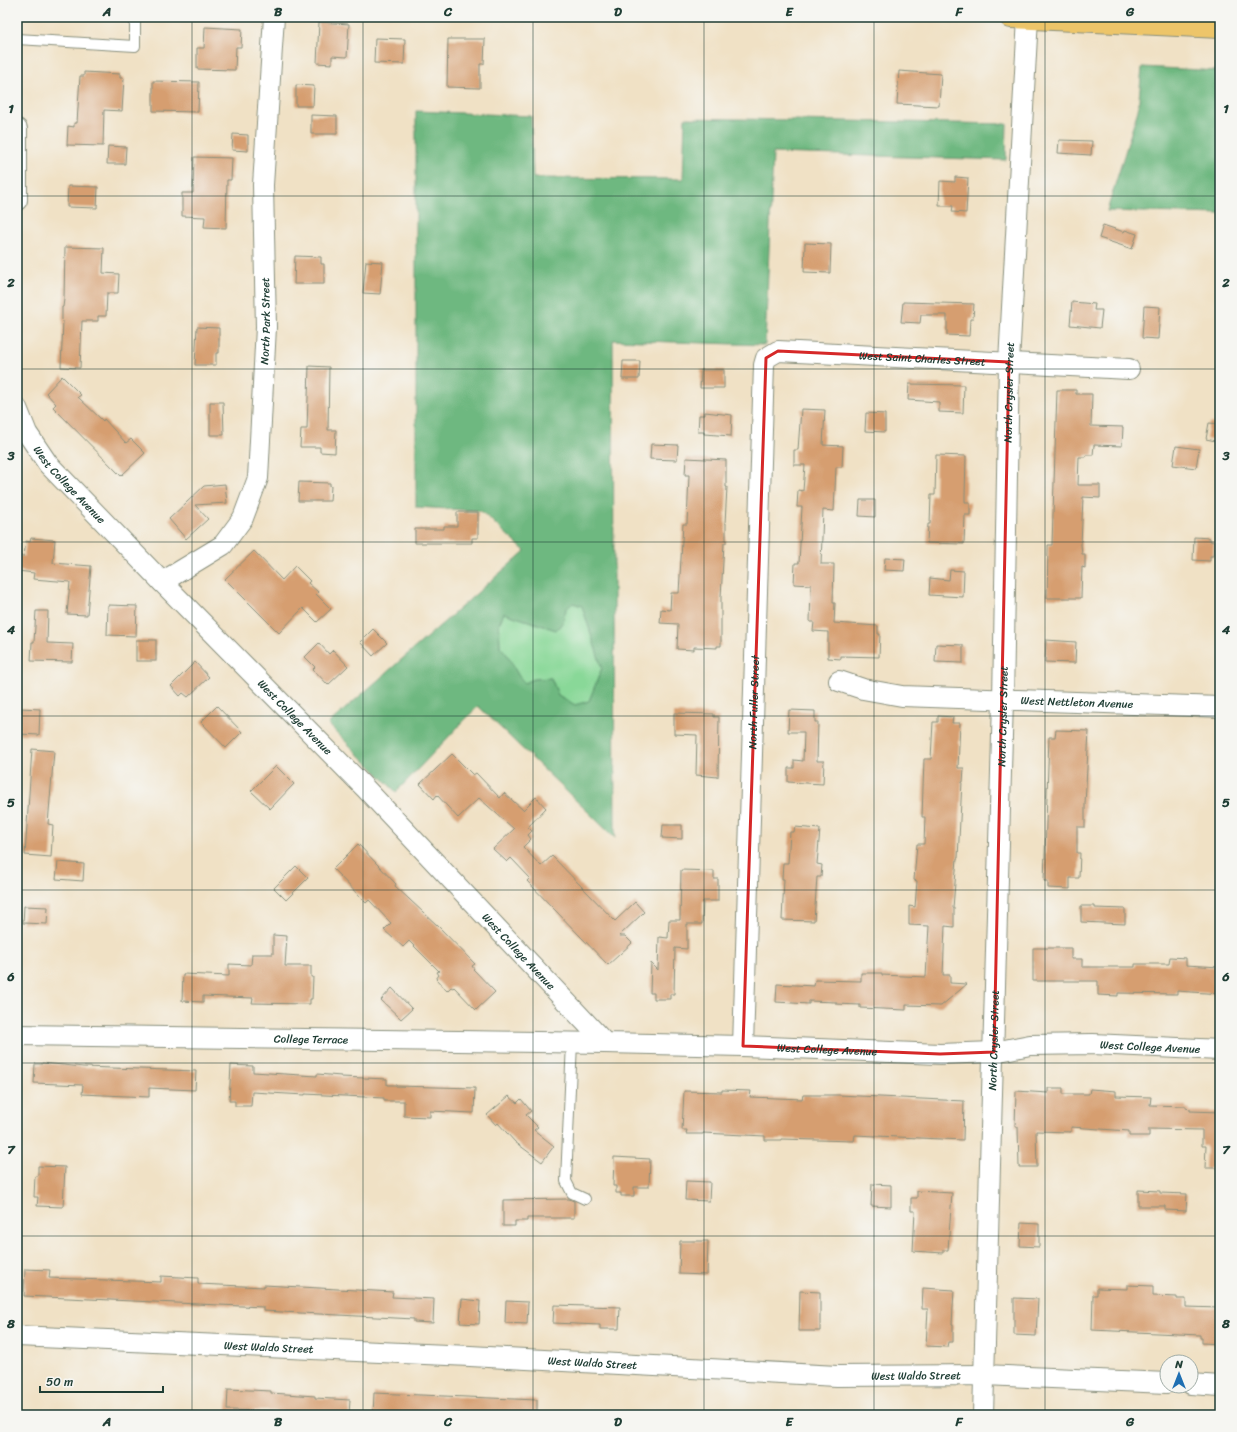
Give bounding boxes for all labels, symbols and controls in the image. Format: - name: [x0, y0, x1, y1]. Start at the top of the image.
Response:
- text: A: [102, 0, 111, 23]
- text: B: [274, 0, 283, 23]
- text: C: [443, 0, 453, 23]
- text: D: [614, 0, 622, 23]
- text: E: [785, 0, 794, 23]
- text: F: [954, 0, 963, 23]
- text: G: [1125, 0, 1135, 23]
- text: 1: [8, 97, 14, 120]
- text: 1: [1223, 97, 1229, 120]
- text: 2: [6, 271, 15, 294]
- text: 2: [1221, 271, 1230, 294]
- street label: North Park Street: [255, 277, 276, 365]
- street label: North Crysler Street: [998, 341, 1020, 443]
- street label: West Saint Charles Street: [858, 346, 986, 371]
- street label: West College Avenue: [29, 442, 111, 528]
- text: 3: [6, 444, 15, 467]
- text: 3: [1221, 444, 1230, 467]
- text: 4: [6, 618, 16, 641]
- text: 4: [1221, 618, 1231, 641]
- street label: North Fuller Street: [743, 654, 765, 749]
- street label: North Crysler Street: [992, 666, 1013, 767]
- street label: West College Avenue: [253, 675, 337, 760]
- street label: West Nettleton Avenue: [1020, 691, 1134, 714]
- text: 5: [7, 791, 15, 814]
- text: 5: [1222, 791, 1230, 814]
- street label: West College Avenue: [477, 908, 560, 995]
- text: 6: [6, 965, 15, 988]
- text: 6: [1221, 965, 1230, 988]
- street label: North Crysler Street: [983, 989, 1004, 1091]
- street label: College Terrace: [274, 1029, 349, 1049]
- street label: West College Avenue: [1100, 1035, 1201, 1059]
- street label: West College Avenue: [776, 1038, 878, 1061]
- text: 7: [7, 1138, 16, 1161]
- text: 7: [1222, 1138, 1231, 1161]
- text: 8: [6, 1312, 15, 1335]
- text: 8: [1221, 1312, 1230, 1335]
- street label: West Waldo Street: [224, 1336, 314, 1359]
- street label: West Waldo Street: [547, 1351, 638, 1375]
- north arrow: [1159, 1354, 1199, 1394]
- text: N: [1174, 1355, 1183, 1374]
- street label: West Waldo Street: [871, 1366, 961, 1385]
- scale bar: [40, 1368, 163, 1394]
- text: 50 m: [46, 1371, 73, 1393]
- text: A: [102, 1410, 111, 1432]
- text: B: [274, 1410, 283, 1432]
- text: C: [443, 1410, 453, 1432]
- text: D: [614, 1410, 622, 1432]
- text: E: [785, 1410, 794, 1432]
- text: F: [954, 1410, 963, 1432]
- text: G: [1125, 1410, 1135, 1432]

